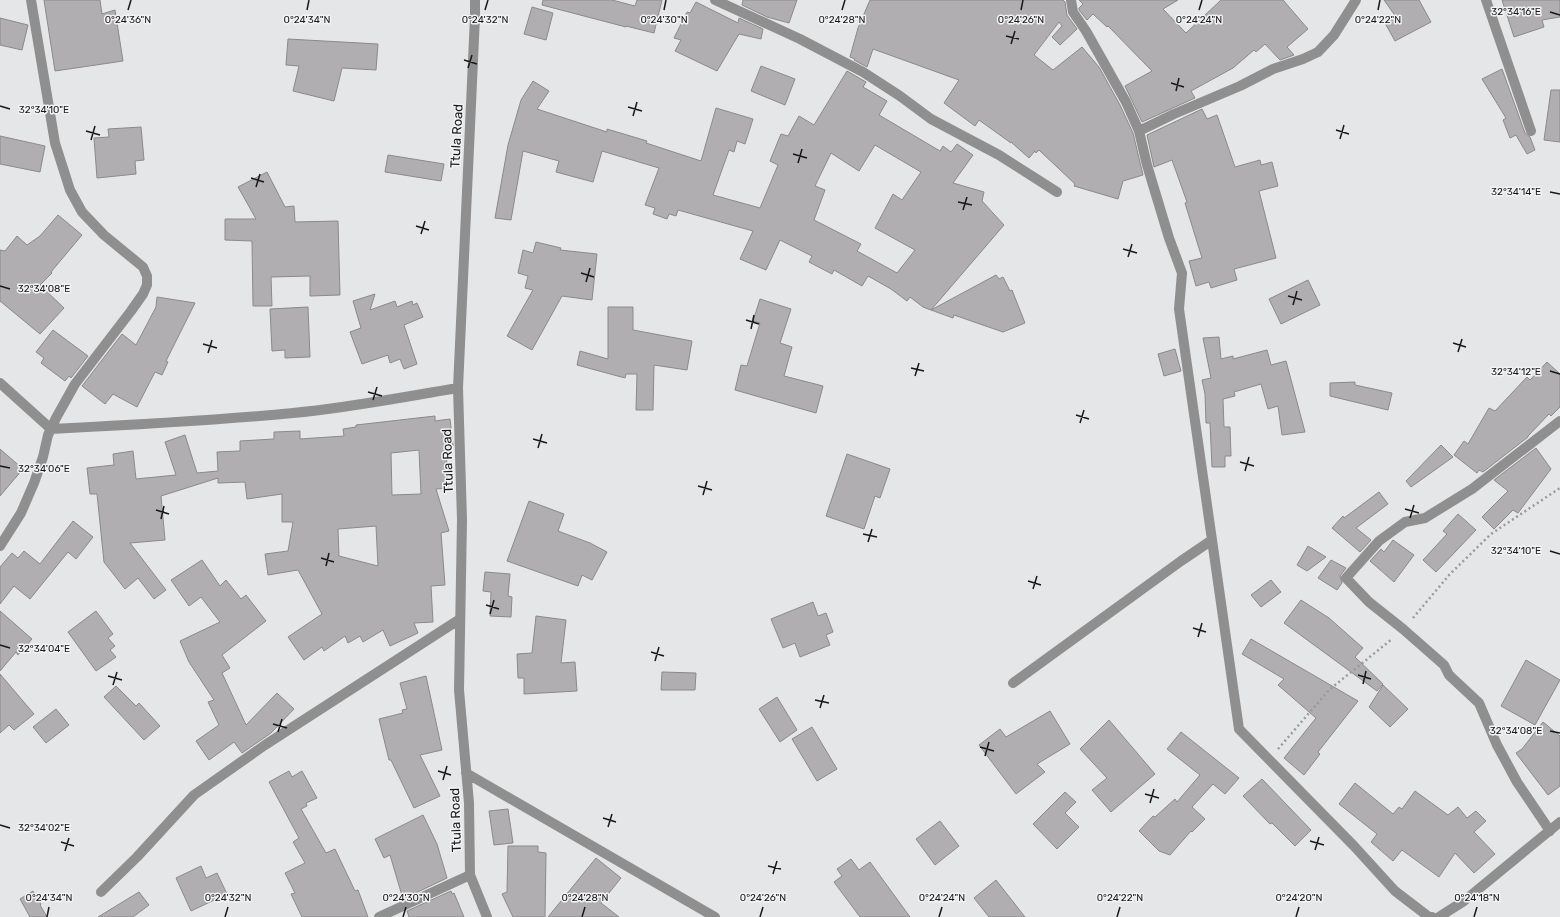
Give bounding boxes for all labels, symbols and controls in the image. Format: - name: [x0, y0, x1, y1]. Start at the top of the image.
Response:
- text: 32°34'16"E: [1491, 6, 1541, 18]
- text: 0°24'36"N: [105, 14, 151, 26]
- text: 0°24'34"N: [284, 14, 330, 26]
- text: 0°24'32"N: [462, 14, 508, 26]
- text: 0°24'30"N: [640, 14, 688, 26]
- text: 0°24'28"N: [818, 14, 866, 26]
- text: 0°24'26"N: [998, 14, 1044, 26]
- text: 0°24'24"N: [1176, 14, 1222, 26]
- text: 0°24'22"N: [1355, 14, 1401, 26]
- text: 32°34'10"E: [19, 104, 69, 116]
- street label: Ttula Road: [447, 104, 466, 169]
- text: 32°34'14"E: [1491, 186, 1541, 198]
- text: 32°34'08"E: [18, 283, 70, 295]
- text: 32°34'12"E: [1491, 366, 1541, 378]
- street label: Ttula Road: [439, 429, 456, 493]
- text: 32°34'06"E: [18, 463, 70, 475]
- text: 32°34'10"E: [1491, 545, 1541, 557]
- text: 32°34'04"E: [18, 643, 70, 655]
- text: 32°34'08"E: [1490, 725, 1542, 737]
- street label: Ttula Road: [447, 788, 464, 852]
- text: 32°34'02"E: [18, 822, 70, 834]
- text: 0°24'34"N: [26, 892, 72, 904]
- text: 0°24'32"N: [205, 892, 251, 904]
- text: 0°24'30"N: [382, 892, 430, 904]
- text: 0°24'28"N: [561, 892, 609, 904]
- text: 0°24'26"N: [740, 892, 786, 904]
- text: 0°24'24"N: [919, 892, 965, 904]
- text: 0°24'22"N: [1097, 892, 1143, 904]
- text: 0°24'20"N: [1275, 892, 1323, 904]
- text: 0°24'18"N: [1454, 892, 1500, 904]

